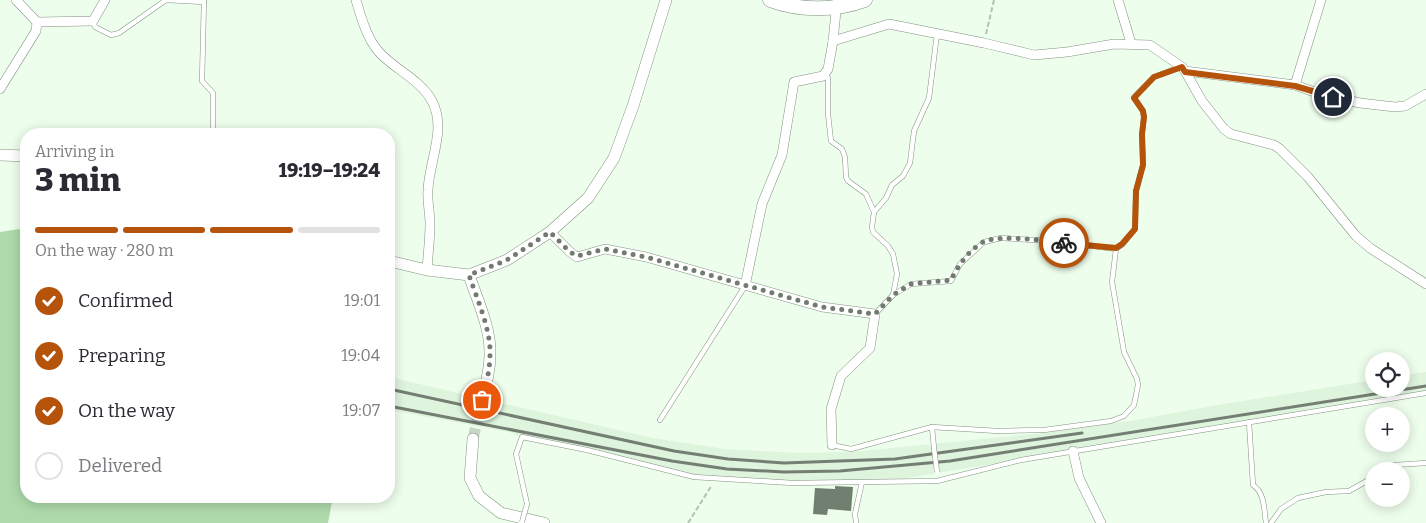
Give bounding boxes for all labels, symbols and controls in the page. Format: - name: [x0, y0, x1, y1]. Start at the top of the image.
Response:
- pin: [1312, 76, 1354, 118]
- icon: home: [1319, 83, 1347, 111]
- text: Arriving in: [35, 142, 114, 161]
- text: 19:19–19:24: [279, 159, 380, 182]
- text: 3 min: [35, 161, 121, 199]
- courier: [1039, 218, 1089, 268]
- icon: bike: [1050, 229, 1078, 257]
- text: On the way · 280 m: [35, 241, 174, 260]
- icon: check: [35, 287, 63, 315]
- text: Confirmed: [78, 289, 173, 312]
- text: 19:01: [344, 291, 380, 310]
- icon: check: [35, 342, 63, 370]
- text: Preparing: [78, 344, 166, 367]
- text: 19:04: [341, 346, 380, 365]
- map controls: [1365, 352, 1410, 507]
- button: locate: [1365, 352, 1410, 397]
- pin: [461, 379, 503, 421]
- icon: bag: [468, 386, 496, 414]
- icon: check: [35, 397, 63, 425]
- text: On the way: [78, 399, 175, 422]
- text: 19:07: [342, 401, 380, 420]
- button: +: [1365, 407, 1410, 452]
- text: Delivered: [78, 454, 162, 477]
- button: −: [1365, 462, 1410, 507]

